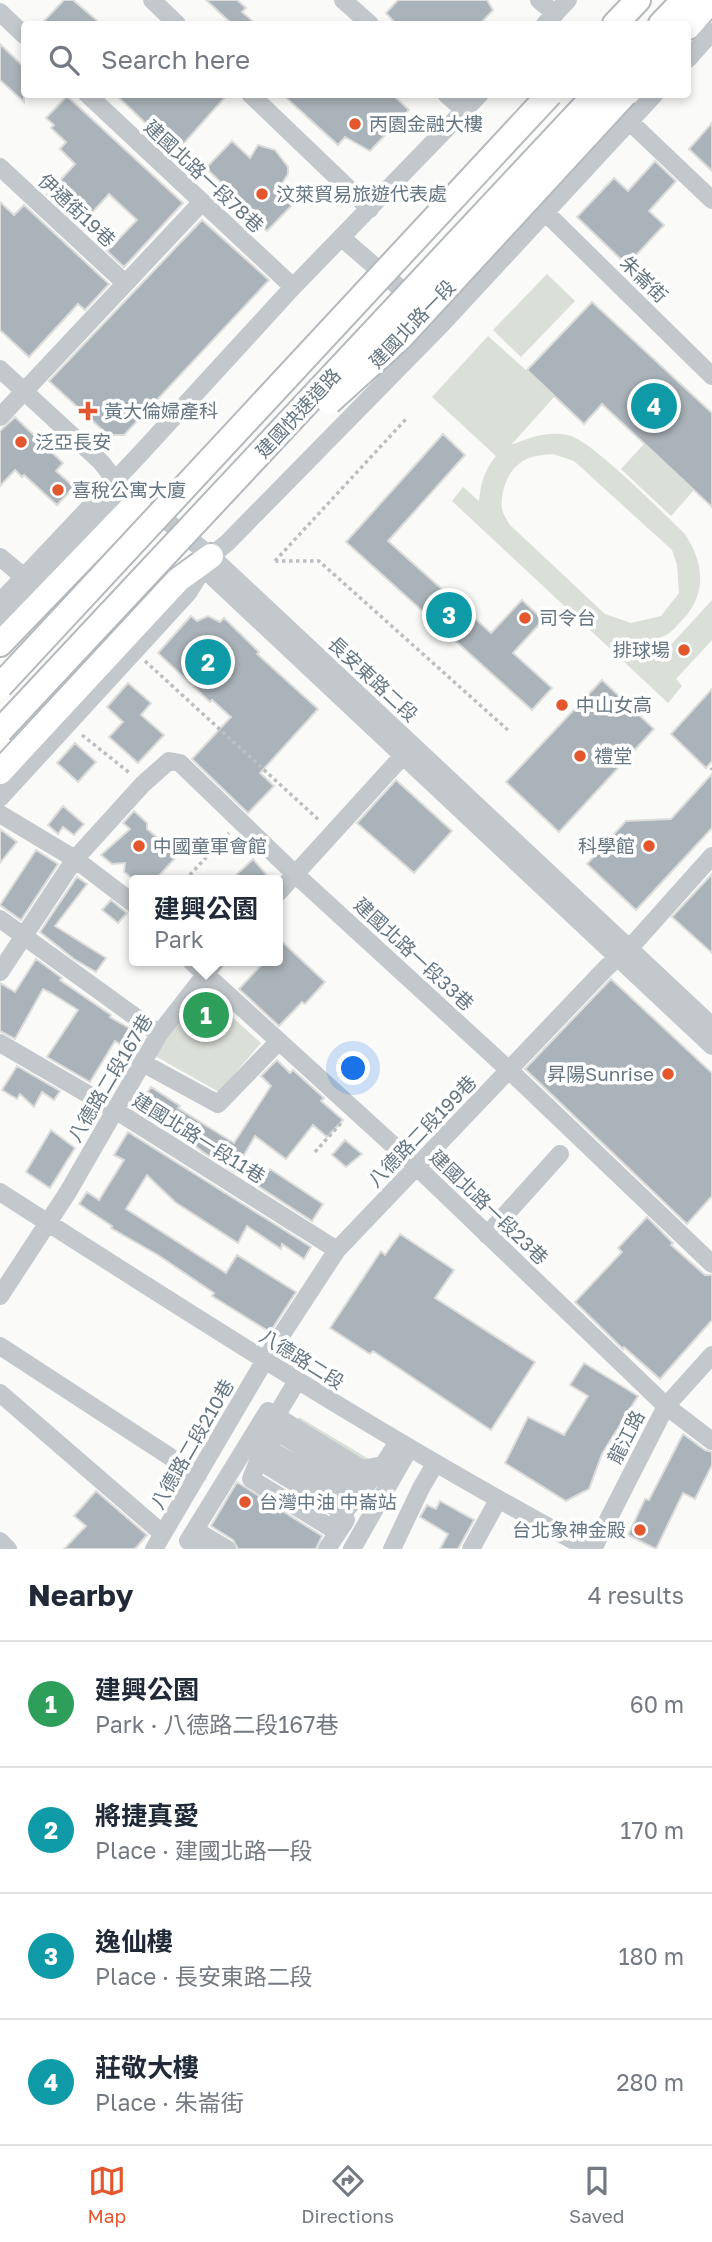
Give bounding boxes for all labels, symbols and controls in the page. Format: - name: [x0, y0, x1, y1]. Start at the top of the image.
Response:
- search box: [21, 21, 691, 98]
- icon: search: [45, 41, 83, 79]
- text: Search here: [101, 44, 250, 75]
- place label: 丙園金融大樓: [369, 112, 483, 135]
- street label: 建國北路一段78巷: [140, 114, 269, 237]
- marker: 丙園金融大樓: [347, 116, 363, 132]
- street label: 伊通街19巷: [34, 168, 121, 251]
- place label: 汶萊貿易旅遊代表處: [276, 182, 447, 205]
- marker: 汶萊貿易旅遊代表處: [254, 186, 270, 202]
- street label: 朱崙街: [616, 251, 673, 307]
- street label: 建國北路一段: [364, 275, 460, 373]
- street label: 建國快速道路: [250, 363, 345, 462]
- pin: 4: [631, 380, 677, 432]
- place label: 黃大倫婦產科: [104, 399, 218, 422]
- marker: 黃大倫婦產科: [78, 401, 98, 421]
- place label: 泛亞長安: [35, 430, 111, 453]
- marker: 泛亞長安: [13, 434, 29, 450]
- place label: 喜稅公寓大廈: [72, 478, 186, 501]
- marker: 喜稅公寓大廈: [50, 482, 66, 498]
- pin: 3: [426, 589, 472, 641]
- place label: 司令台: [539, 606, 596, 629]
- marker: 司令台: [517, 610, 533, 626]
- street label: 長安東路二段: [324, 631, 423, 726]
- pin: 2: [185, 636, 231, 688]
- place label: 排球場: [613, 638, 670, 661]
- marker: 排球場: [676, 642, 692, 658]
- place label: 中山女高: [576, 693, 652, 716]
- marker: 中山女高: [554, 697, 570, 713]
- place label: 禮堂: [594, 744, 632, 767]
- marker: 禮堂: [572, 748, 588, 764]
- place label: 中國童軍會館: [153, 834, 267, 857]
- place label: 科學館: [578, 834, 635, 857]
- marker: 中國童軍會館: [131, 838, 147, 854]
- marker: 科學館: [641, 838, 657, 854]
- popup: [129, 875, 283, 966]
- street label: 建國北路一段33巷: [350, 892, 479, 1015]
- text: 建興公園: [154, 893, 258, 924]
- text: Park: [154, 925, 204, 953]
- pin: 1: [183, 989, 229, 1041]
- street label: 八德路二段167巷: [62, 1010, 157, 1146]
- your location: [336, 1051, 370, 1085]
- place label: 昇陽Sunrise: [547, 1062, 654, 1085]
- marker: 昇陽Sunrise: [660, 1066, 676, 1082]
- street label: 八德路二段199巷: [363, 1070, 481, 1191]
- street label: 建國北路一段11巷: [129, 1088, 270, 1187]
- street label: 建國北路一段23巷: [426, 1144, 553, 1269]
- street label: 八德路二段: [256, 1324, 349, 1394]
- street label: 八德路二段210巷: [145, 1375, 238, 1513]
- street label: 龍江路: [602, 1406, 649, 1467]
- place label: 台灣中油 中崙站: [259, 1490, 397, 1513]
- marker: 台灣中油 中崙站: [237, 1494, 253, 1510]
- place label: 台北象神金殿: [512, 1518, 626, 1541]
- marker: 台北象神金殿: [632, 1522, 648, 1538]
- text: Nearby: [28, 1577, 133, 1613]
- text: 4 results: [588, 1581, 684, 1609]
- text: 建興公園: [95, 1674, 199, 1705]
- text: 1: [45, 1690, 57, 1718]
- text: 60 m: [630, 1690, 684, 1718]
- text: Park · 八德路二段167巷: [95, 1710, 338, 1738]
- text: 將捷真愛: [95, 1800, 199, 1831]
- text: 2: [44, 1816, 58, 1844]
- text: 170 m: [620, 1816, 684, 1844]
- text: Place · 建國北路一段: [95, 1836, 313, 1864]
- text: 逸仙樓: [95, 1926, 173, 1957]
- text: 3: [44, 1942, 58, 1970]
- text: 180 m: [618, 1942, 684, 1970]
- text: Place · 長安東路二段: [95, 1962, 313, 1990]
- text: 莊敬大樓: [95, 2052, 199, 2083]
- text: 4: [44, 2068, 58, 2096]
- text: 280 m: [616, 2068, 684, 2096]
- text: Place · 朱崙街: [95, 2088, 244, 2116]
- tab: Map: [87, 2162, 126, 2227]
- tab: Directions: [301, 2162, 394, 2227]
- tab: Saved: [569, 2162, 625, 2227]

